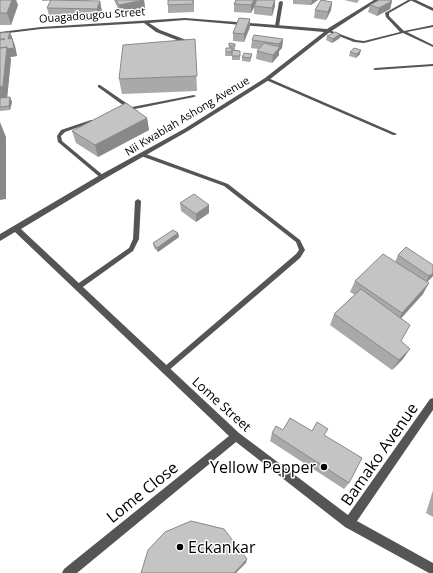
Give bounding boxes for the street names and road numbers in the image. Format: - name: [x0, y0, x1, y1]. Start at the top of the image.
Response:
- street label: Ouagadougou Street: [38, 3, 146, 26]
- street label: Nii Kwablah Ashong Avenue: [122, 72, 252, 159]
- street label: Lome Street: [189, 373, 256, 436]
- street label: Bamako Avenue: [335, 398, 423, 510]
- street label: Lome Close: [102, 456, 182, 528]

